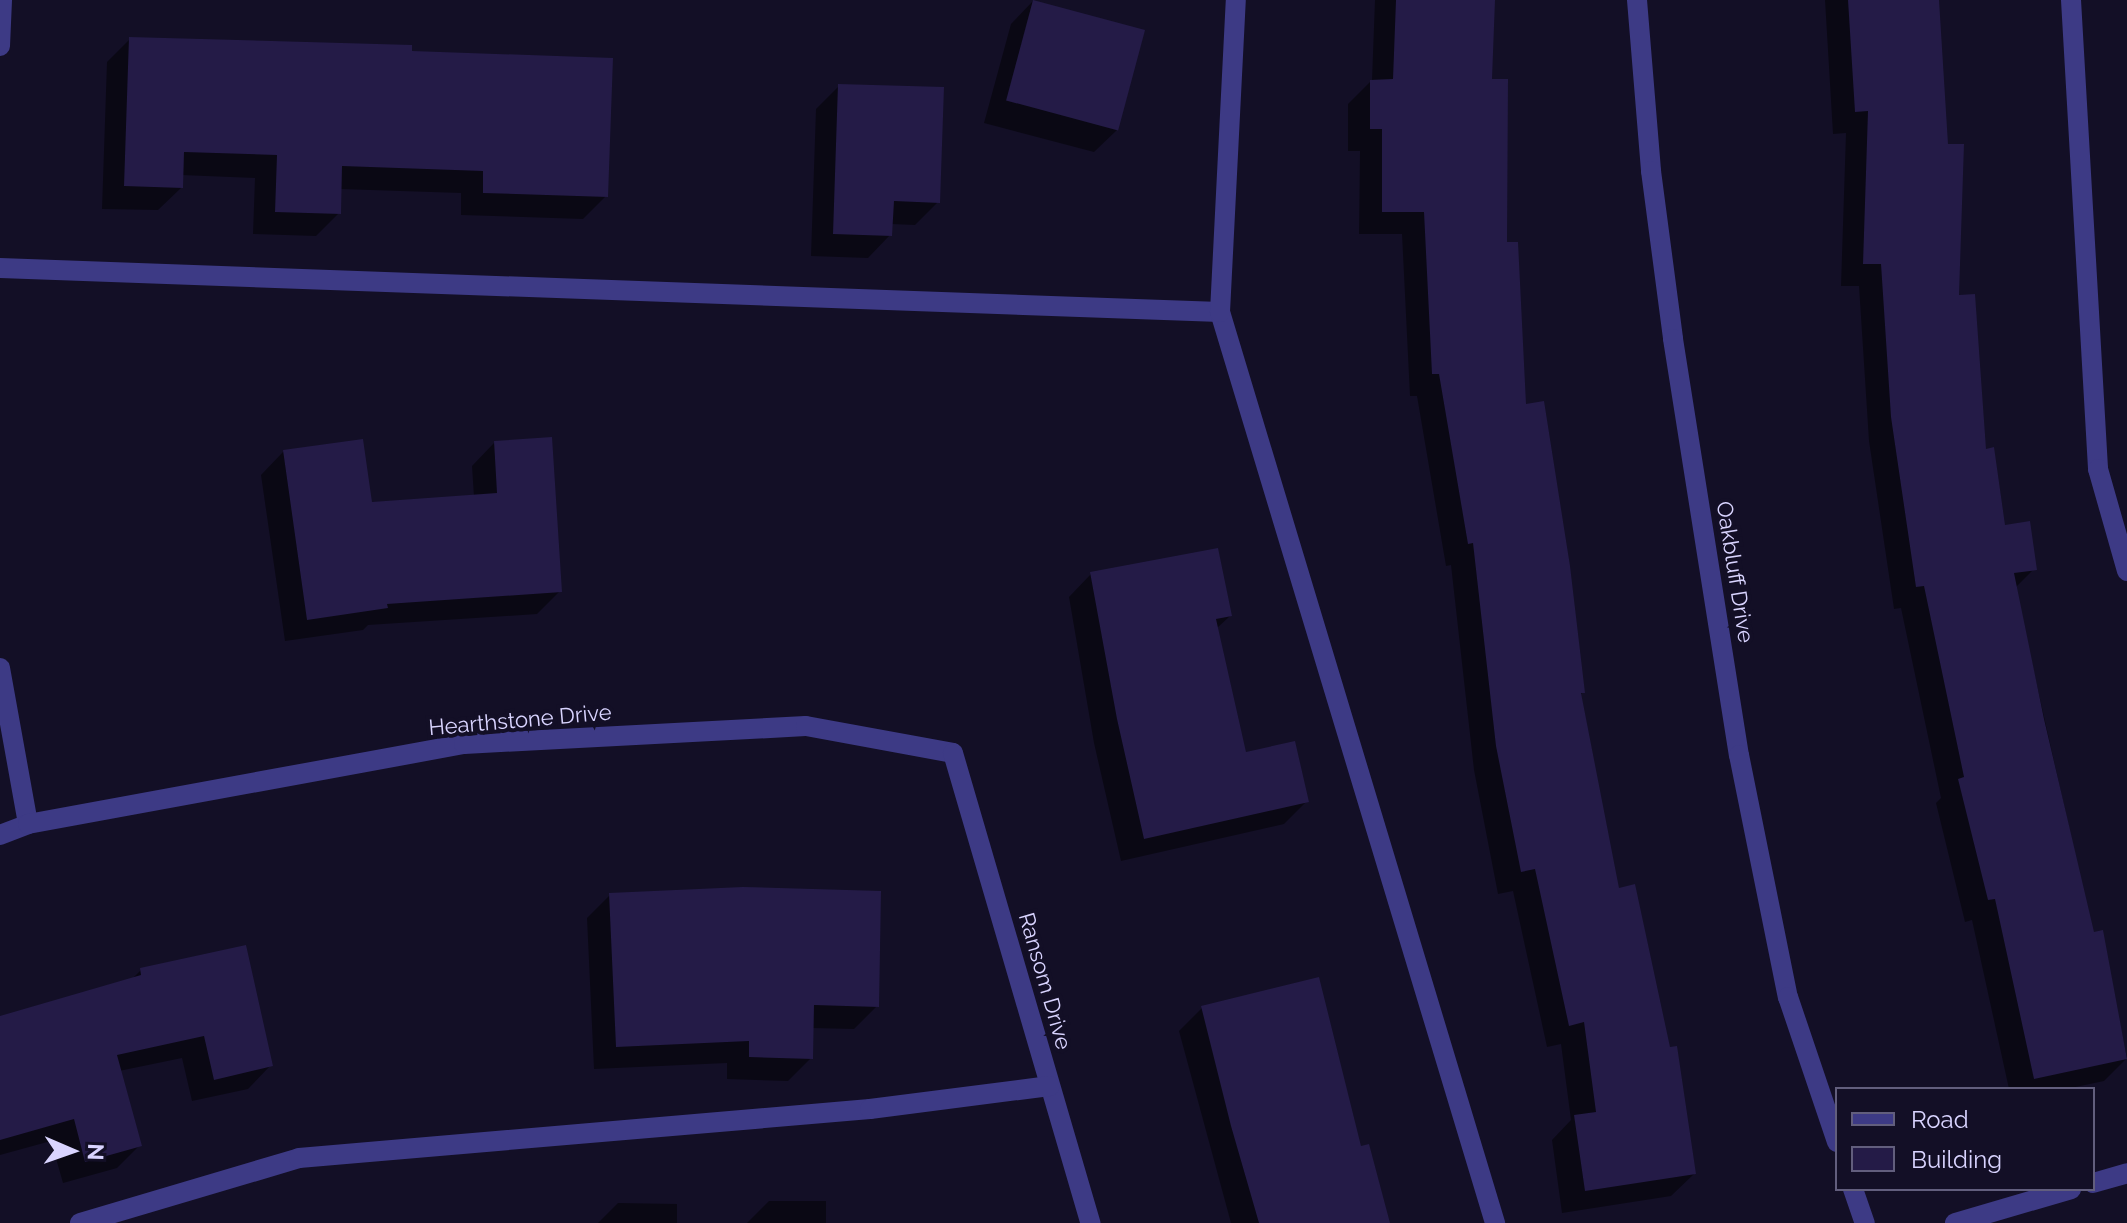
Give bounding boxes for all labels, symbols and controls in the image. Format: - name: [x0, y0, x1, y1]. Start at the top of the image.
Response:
- street label: Oakbluff Drive: [1711, 499, 1759, 645]
- street label: Hearthstone Drive: [427, 699, 613, 741]
- street label: Ransom Drive: [1013, 910, 1077, 1052]
- legend: [1835, 1087, 2095, 1191]
- text: Road: [1911, 1105, 1969, 1134]
- north arrow: [32, 1111, 112, 1191]
- text: N: [83, 1143, 109, 1161]
- text: Building: [1911, 1145, 2002, 1174]

